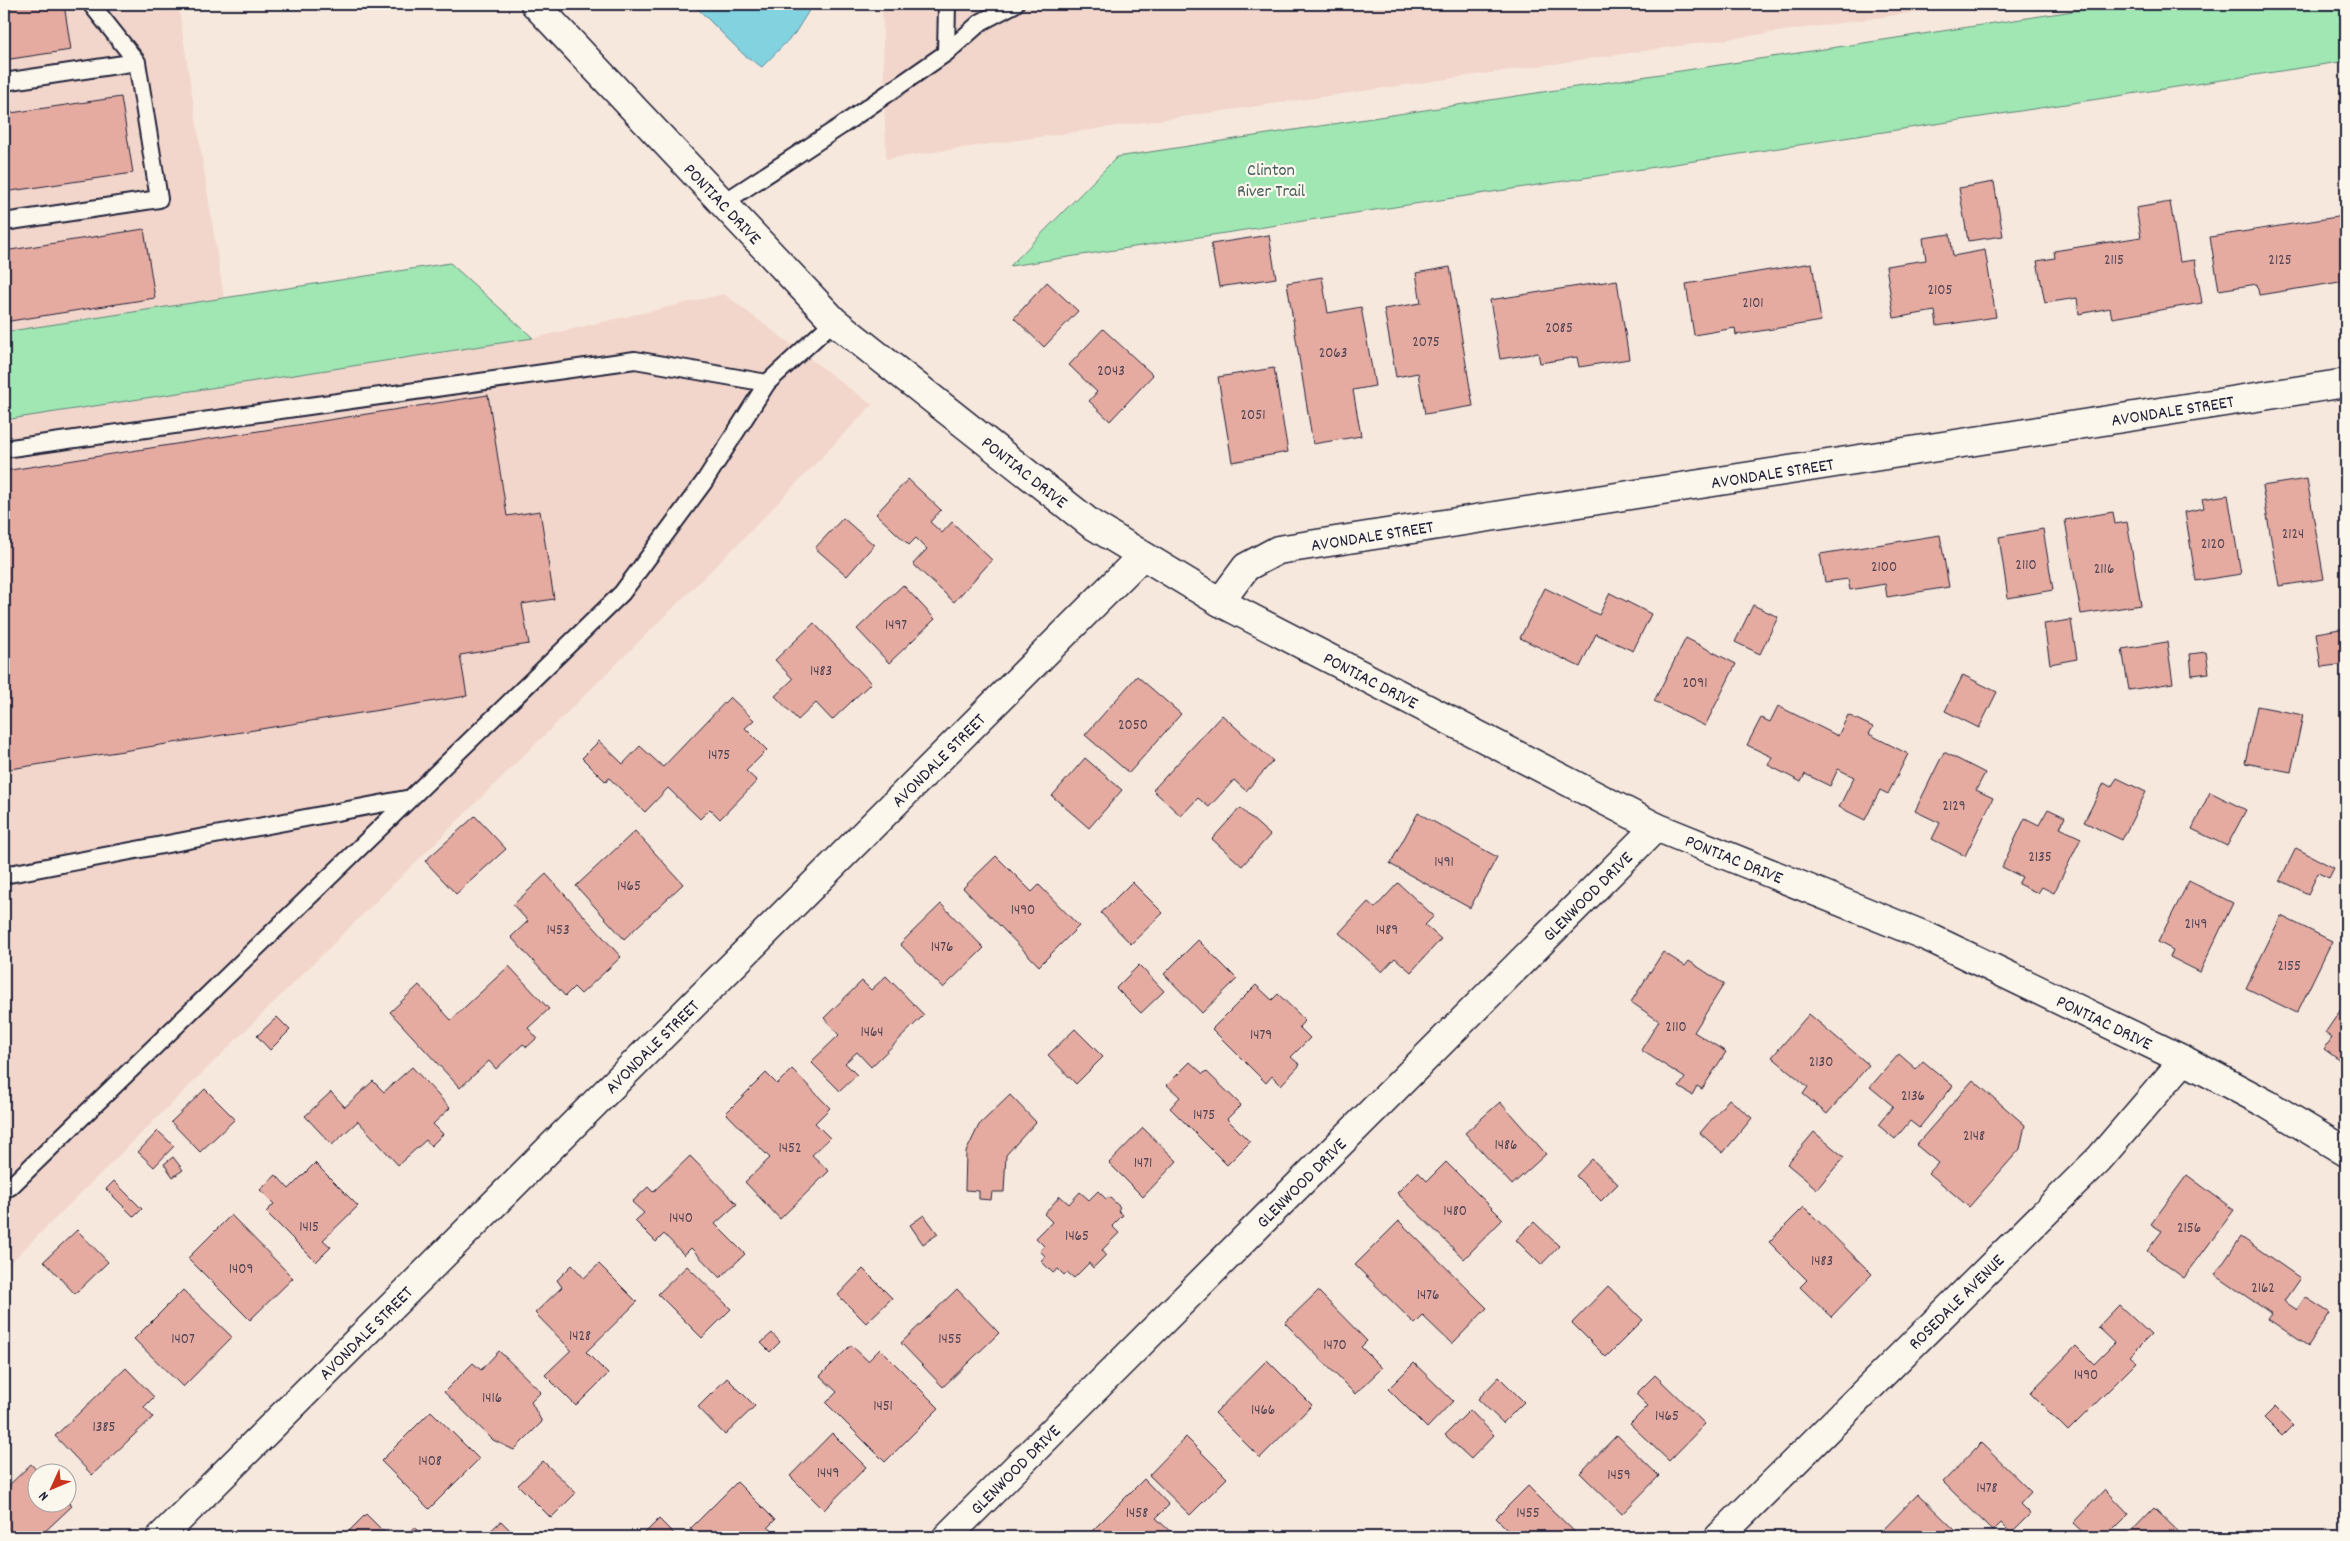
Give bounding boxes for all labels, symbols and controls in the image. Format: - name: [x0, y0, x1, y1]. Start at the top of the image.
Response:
- street label: PONTIAC DRIVE: [677, 159, 766, 251]
- park label: Clinton River Trail: [1237, 159, 1306, 205]
- house number: 2115: [2104, 250, 2124, 272]
- house number: 2125: [2268, 250, 2292, 272]
- house number: 2105: [1928, 280, 1953, 302]
- house number: 2101: [1742, 293, 1764, 315]
- house number: 2085: [1545, 318, 1573, 340]
- house number: 2075: [1412, 332, 1440, 354]
- house number: 2063: [1319, 343, 1347, 365]
- house number: 2043: [1097, 361, 1125, 383]
- street label: AVONDALE STREET: [2109, 391, 2236, 435]
- house number: 2051: [1241, 405, 1265, 427]
- street label: PONTIAC DRIVE: [975, 432, 1072, 516]
- street label: AVONDALE STREET: [1709, 453, 1836, 497]
- street label: AVONDALE STREET: [1309, 516, 1436, 560]
- house number: 2124: [2282, 524, 2304, 546]
- house number: 2120: [2201, 534, 2225, 556]
- house number: 2110: [2015, 555, 2037, 577]
- house number: 2100: [1871, 557, 1897, 579]
- house number: 2116: [2094, 559, 2114, 581]
- house number: 1497: [885, 615, 907, 637]
- street label: PONTIAC DRIVE: [1318, 647, 1422, 717]
- house number: 1483: [810, 661, 832, 683]
- house number: 2091: [1683, 673, 1707, 695]
- street label: AVONDALE STREET: [887, 709, 993, 814]
- house number: 2050: [1118, 715, 1148, 737]
- house number: 1475: [708, 745, 730, 767]
- house number: 2129: [1942, 796, 1966, 818]
- street label: PONTIAC DRIVE: [1681, 830, 1786, 892]
- street label: GLENWOOD DRIVE: [1538, 847, 1640, 948]
- house number: 2135: [2028, 847, 2052, 869]
- house number: 1491: [1434, 852, 1454, 874]
- house number: 1465: [617, 876, 641, 898]
- house number: 1490: [1011, 900, 1035, 922]
- house number: 2149: [2185, 914, 2207, 936]
- house number: 1453: [546, 920, 570, 942]
- house number: 1489: [1376, 920, 1398, 942]
- house number: 1476: [931, 937, 953, 959]
- house number: 2155: [2277, 956, 2301, 978]
- street label: PONTIAC DRIVE: [2051, 990, 2156, 1058]
- street label: AVONDALE STREET: [601, 995, 706, 1101]
- house number: 2110: [1665, 1017, 1687, 1039]
- house number: 1464: [860, 1022, 884, 1044]
- house number: 1479: [1250, 1025, 1272, 1047]
- house number: 2130: [1809, 1052, 1833, 1074]
- house number: 2136: [1901, 1086, 1925, 1108]
- house number: 1475: [1193, 1105, 1215, 1127]
- house number: 2148: [1963, 1126, 1985, 1148]
- street label: GLENWOOD DRIVE: [1252, 1133, 1354, 1235]
- house number: 1486: [1495, 1135, 1517, 1157]
- house number: 1452: [778, 1138, 802, 1160]
- house number: 1471: [1134, 1153, 1152, 1175]
- house number: 1480: [1443, 1201, 1467, 1223]
- house number: 1440: [669, 1208, 693, 1230]
- house number: 1415: [299, 1217, 319, 1239]
- house number: 2156: [2177, 1218, 2201, 1240]
- house number: 1465: [1065, 1226, 1089, 1248]
- street label: ROSEDALE AVENUE: [1904, 1250, 2011, 1357]
- house number: 1483: [1811, 1251, 1833, 1273]
- house number: 1409: [229, 1259, 253, 1281]
- house number: 2162: [2251, 1278, 2275, 1300]
- street label: AVONDALE STREET: [314, 1282, 420, 1387]
- house number: 1476: [1417, 1285, 1439, 1307]
- house number: 1428: [569, 1326, 591, 1348]
- house number: 1407: [171, 1329, 195, 1351]
- house number: 1455: [938, 1329, 962, 1351]
- house number: 1470: [1323, 1335, 1347, 1357]
- house number: 1490: [2074, 1365, 2098, 1387]
- house number: 1416: [482, 1388, 502, 1410]
- house number: 1451: [873, 1396, 893, 1418]
- house number: 1466: [1251, 1400, 1275, 1422]
- house number: 1465: [1655, 1406, 1679, 1428]
- house number: 1385: [93, 1417, 116, 1439]
- street label: GLENWOOD DRIVE: [966, 1420, 1067, 1522]
- house number: 1408: [418, 1451, 442, 1473]
- house number: 1449: [817, 1463, 839, 1485]
- north arrow: [28, 1464, 78, 1514]
- house number: 1459: [1607, 1465, 1631, 1487]
- house number: 1478: [1976, 1478, 1998, 1500]
- text: N: [34, 1486, 54, 1505]
- house number: 1458: [1126, 1503, 1148, 1525]
- house number: 1455: [1516, 1503, 1540, 1525]

